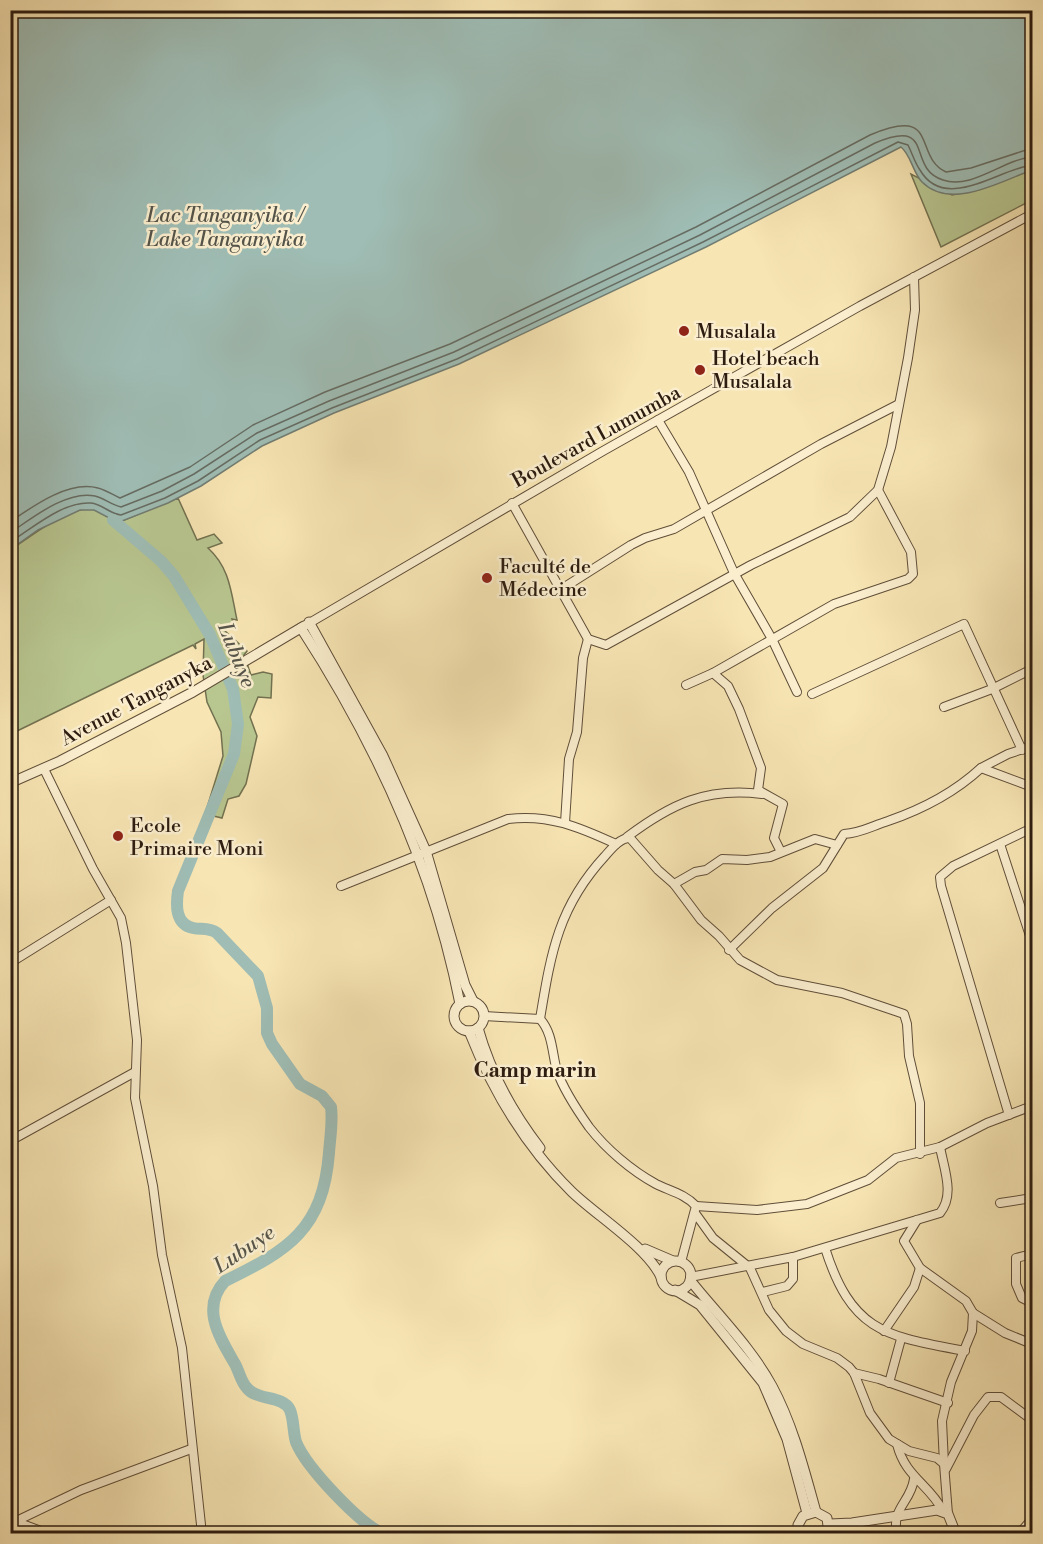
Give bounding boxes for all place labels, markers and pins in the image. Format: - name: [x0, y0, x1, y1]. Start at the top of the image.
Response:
- place label: Musalala: [696, 320, 777, 345]
- marker: Musalala: [677, 324, 691, 338]
- place label: Hotel beach Musalala: [712, 347, 820, 395]
- marker: Hotel beach Musalala: [693, 363, 707, 377]
- place label: Faculté de Médecine: [499, 555, 591, 603]
- marker: Faculté de Médecine: [480, 571, 494, 585]
- place label: Ecole Primaire Moni: [130, 814, 264, 862]
- marker: Ecole Primaire Moni: [111, 829, 125, 843]

